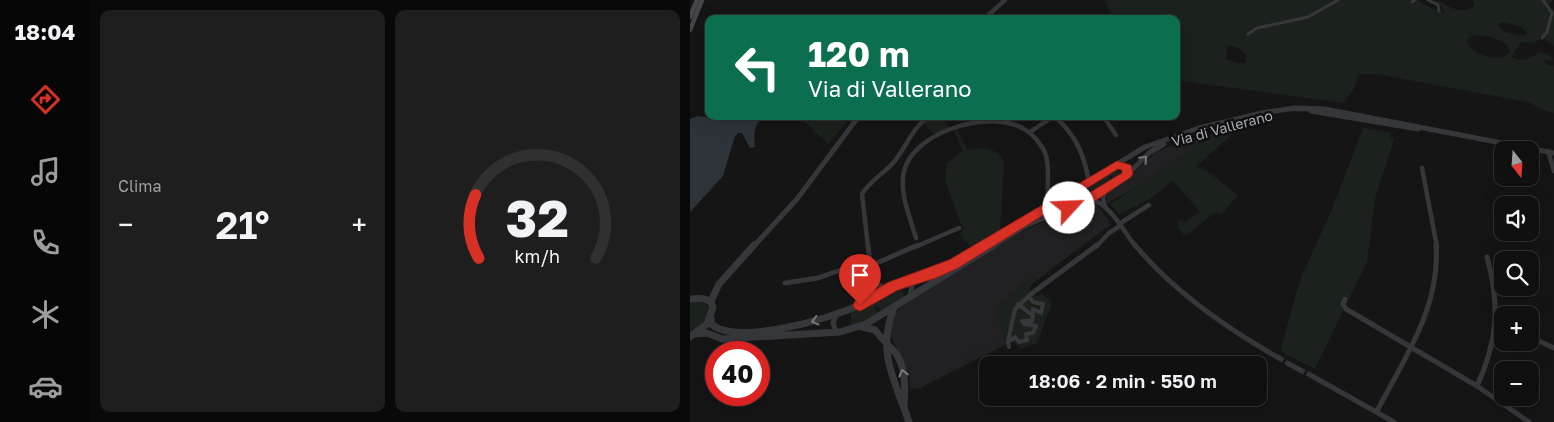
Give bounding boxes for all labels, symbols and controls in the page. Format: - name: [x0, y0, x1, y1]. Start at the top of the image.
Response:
- text: 18:04: [15, 18, 75, 45]
- text: 120 m: [808, 33, 910, 75]
- icon: left: [725, 35, 790, 100]
- text: Via di Vallerano: [808, 75, 971, 102]
- icon: directions: [28, 82, 63, 117]
- street label: Via di Vallerano: [1170, 106, 1274, 150]
- north arrow: [1494, 141, 1539, 186]
- map controls: [1494, 141, 1539, 406]
- icon: music: [28, 154, 63, 189]
- one-way arrow: [1138, 155, 1147, 164]
- text: Clima: [118, 176, 162, 196]
- position arrow: [1042, 181, 1094, 233]
- text: 32: [506, 186, 569, 248]
- button: sound: [1494, 196, 1539, 241]
- text: 21°: [216, 202, 270, 247]
- text: −: [118, 208, 133, 241]
- text: +: [352, 208, 367, 241]
- icon: phone: [28, 225, 63, 260]
- text: km/h: [515, 245, 560, 267]
- button: search: [1494, 251, 1539, 296]
- pin: [839, 254, 881, 305]
- icon: arrive: [846, 261, 874, 289]
- icon: climate: [28, 297, 63, 332]
- button: +: [1494, 306, 1539, 351]
- one-way arrow: [811, 315, 820, 326]
- speed limit sign: 40: [705, 341, 770, 406]
- button: −: [1494, 361, 1539, 406]
- icon: car: [28, 369, 63, 404]
- one-way arrow: [898, 369, 909, 378]
- text: 18:06 · 2 min · 550 m: [1029, 369, 1217, 392]

